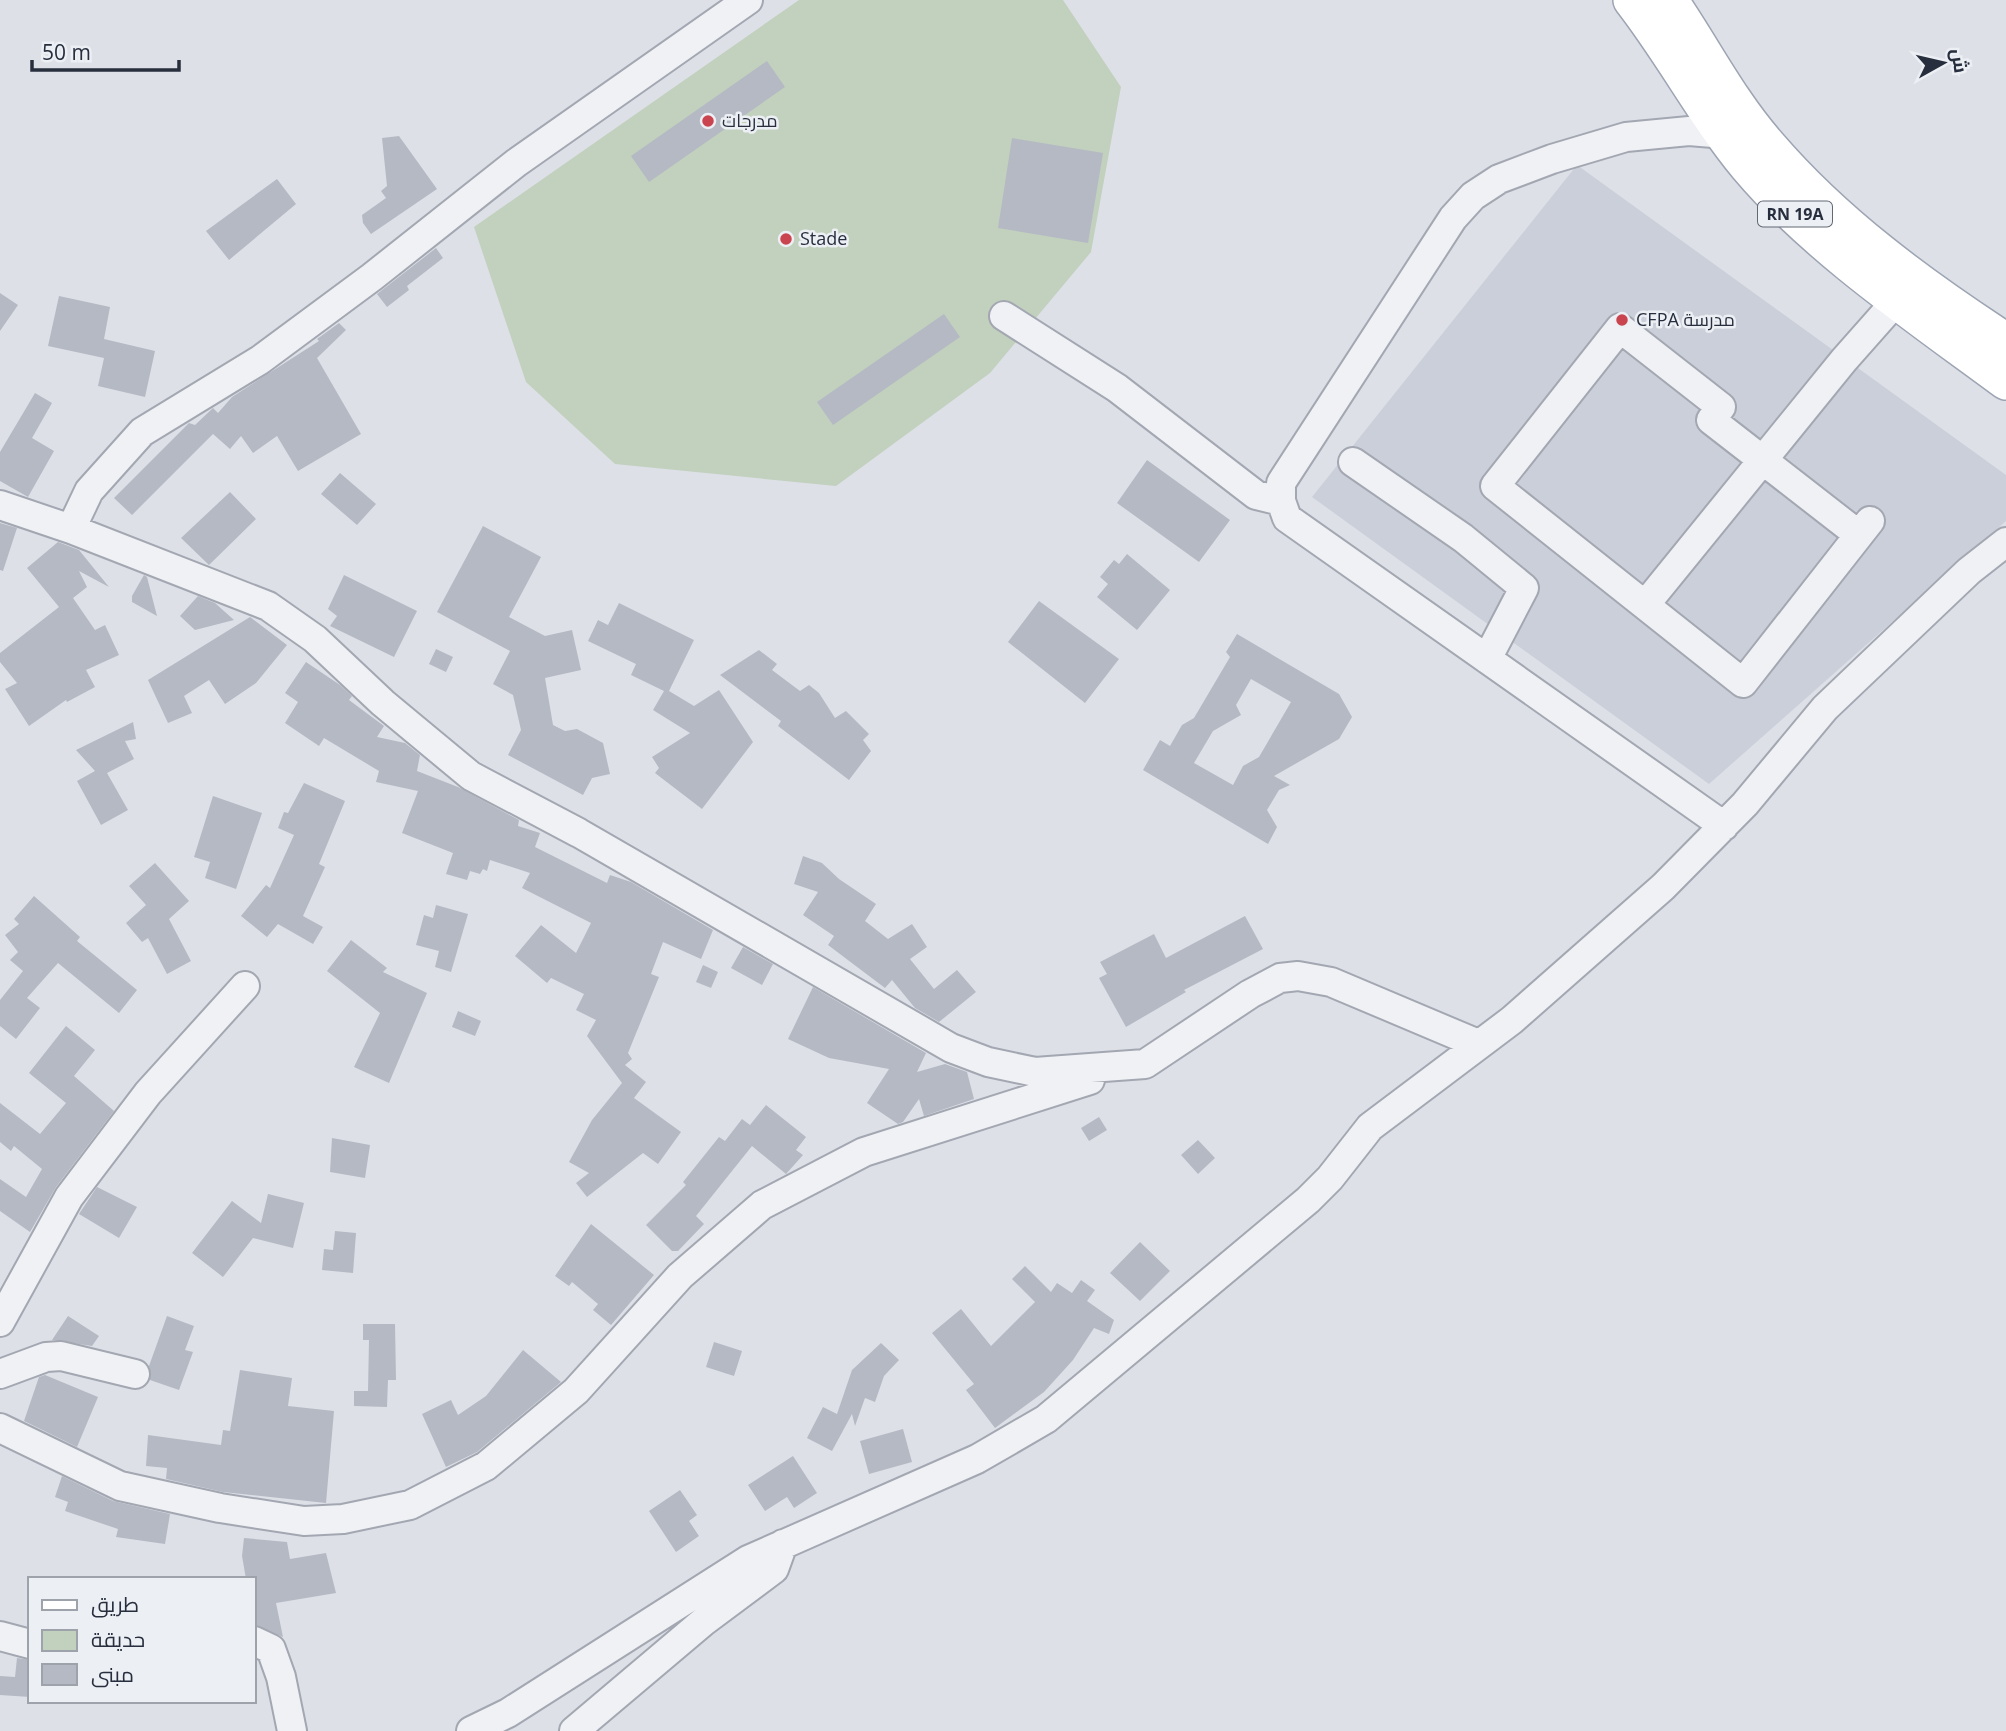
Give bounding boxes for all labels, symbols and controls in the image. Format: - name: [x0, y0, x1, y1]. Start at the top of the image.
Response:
- scale bar: [32, 28, 178, 72]
- north arrow: [1908, 28, 1978, 98]
- text: 50 m: [42, 38, 91, 66]
- text: ش: [1945, 47, 1974, 75]
- place label: مدرجات: [722, 108, 777, 132]
- marker: مدرجات: [700, 113, 716, 129]
- road number: RN 19A: [1758, 202, 1832, 227]
- place label: Stade: [800, 226, 847, 250]
- marker: Stade: [778, 231, 794, 247]
- place label: CFPA مدرسة: [1636, 307, 1735, 331]
- marker: CFPA مدرسة: [1614, 312, 1630, 328]
- legend: [28, 1577, 256, 1703]
- text: طريق: [91, 1590, 139, 1618]
- text: حديقة: [91, 1625, 145, 1653]
- text: مبنى: [91, 1660, 134, 1688]

